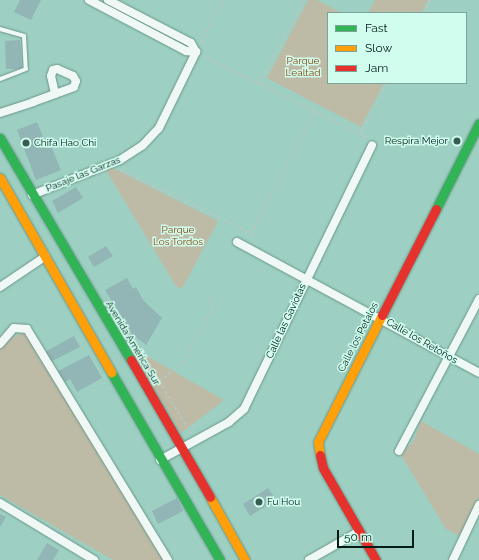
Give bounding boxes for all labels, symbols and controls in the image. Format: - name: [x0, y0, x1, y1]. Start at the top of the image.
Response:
- legend: [327, 12, 467, 84]
- text: Fast: [365, 21, 388, 35]
- text: Slow: [365, 41, 392, 55]
- park label: Parque Lealtad: [286, 54, 320, 78]
- text: Jam: [365, 61, 388, 75]
- place label: Respira Mejor: [385, 135, 448, 147]
- marker: Respira Mejor: [451, 135, 463, 147]
- place label: Chifa Hao Chi: [34, 137, 96, 149]
- marker: Chifa Hao Chi: [21, 138, 31, 148]
- street label: Pasaje las Garzas: [44, 154, 122, 194]
- park label: Parque Los Tordos: [153, 223, 203, 246]
- street label: Calle las Gaviotas: [263, 282, 309, 360]
- street label: Avenida América Sur: [103, 299, 163, 387]
- street label: Calle los Petalos: [335, 300, 381, 374]
- street label: Calle los Retoños: [384, 316, 460, 366]
- place label: Fu Hou: [267, 496, 300, 508]
- marker: Fu Hou: [254, 497, 264, 507]
- scale bar: [339, 522, 416, 548]
- text: 50 m: [344, 530, 372, 544]

